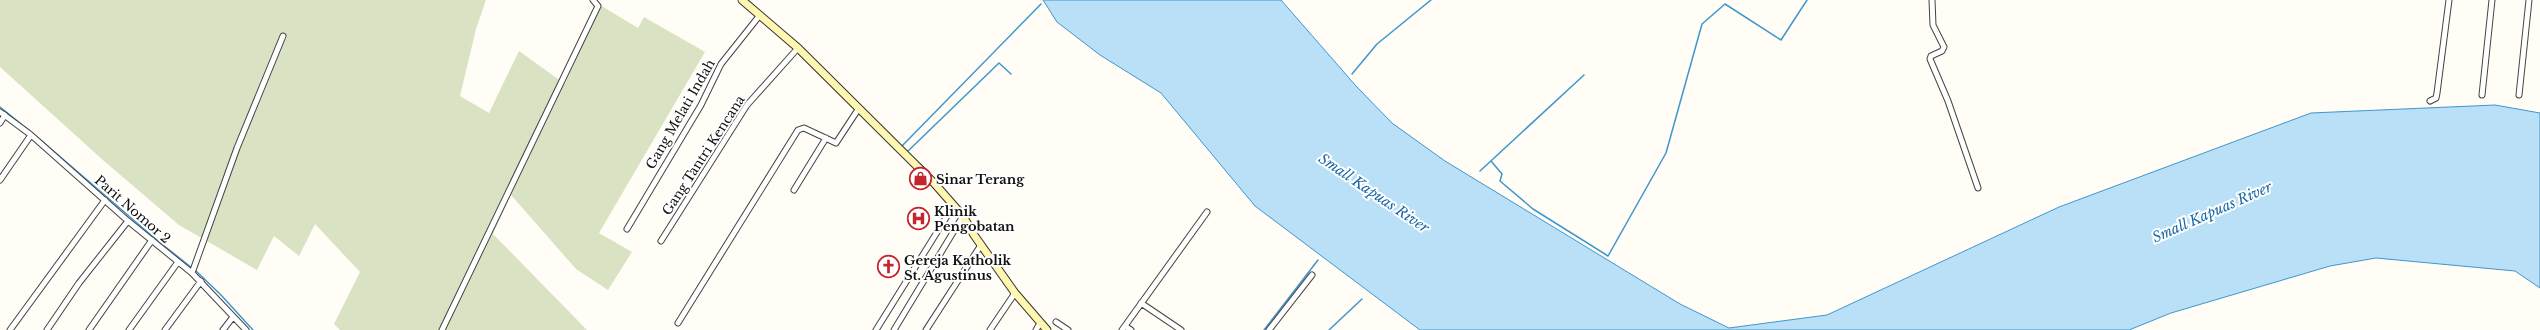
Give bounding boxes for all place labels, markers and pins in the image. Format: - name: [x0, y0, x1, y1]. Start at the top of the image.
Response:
- shop icon: Sinar Terang: [908, 166, 934, 192]
- place label: Sinar Terang: [936, 171, 1025, 188]
- place label: Klinik Pengobatan: [934, 203, 1015, 235]
- hospital icon: Klinik Pengobatan: [905, 205, 931, 231]
- place label: Gereja Katholik St. Agustinus: [904, 252, 1012, 284]
- church icon: Gereja Katholik St. Agustinus: [876, 254, 902, 280]

